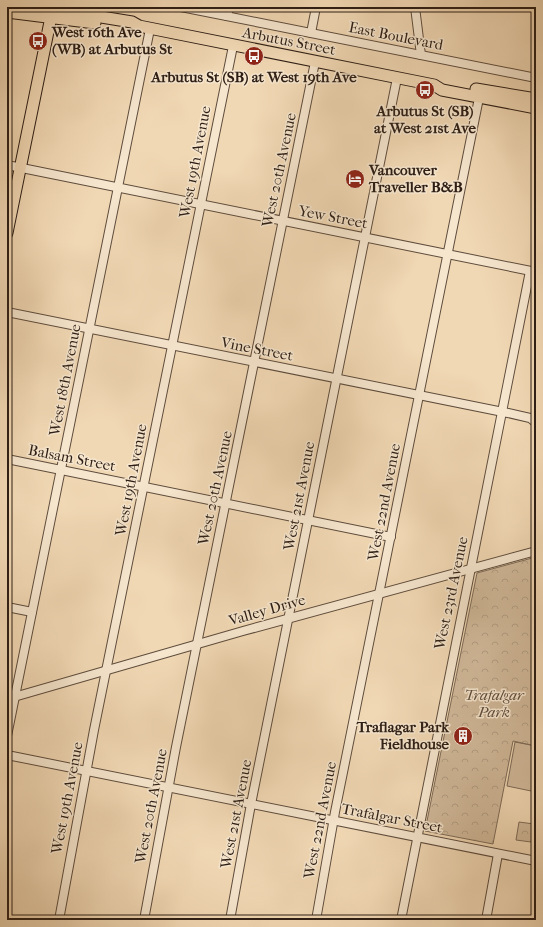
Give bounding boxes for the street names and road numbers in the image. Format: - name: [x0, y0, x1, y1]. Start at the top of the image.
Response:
- street label: East Boulevard: [347, 18, 446, 54]
- street label: Arbutus Street: [240, 23, 338, 59]
- street label: West 19th Avenue: [175, 104, 215, 221]
- street label: West 20th Avenue: [258, 111, 300, 230]
- street label: Yew Street: [296, 201, 370, 233]
- street label: West 18th Avenue: [45, 322, 85, 438]
- street label: Vine Street: [218, 333, 295, 365]
- street label: West 19th Avenue: [111, 422, 151, 539]
- street label: West 20th Avenue: [194, 429, 236, 548]
- street label: West 21st Avenue: [279, 439, 319, 553]
- street label: Balsam Street: [27, 441, 118, 475]
- street label: West 22nd Avenue: [364, 441, 404, 563]
- street label: West 23rd Avenue: [430, 534, 472, 652]
- street label: Valley Drive: [226, 590, 308, 630]
- street label: West 19th Avenue: [47, 740, 87, 857]
- street label: West 20th Avenue: [131, 746, 171, 866]
- street label: West 21st Avenue: [216, 757, 256, 871]
- street label: West 22nd Avenue: [300, 759, 340, 881]
- street label: Trafalgar Street: [340, 799, 445, 837]

